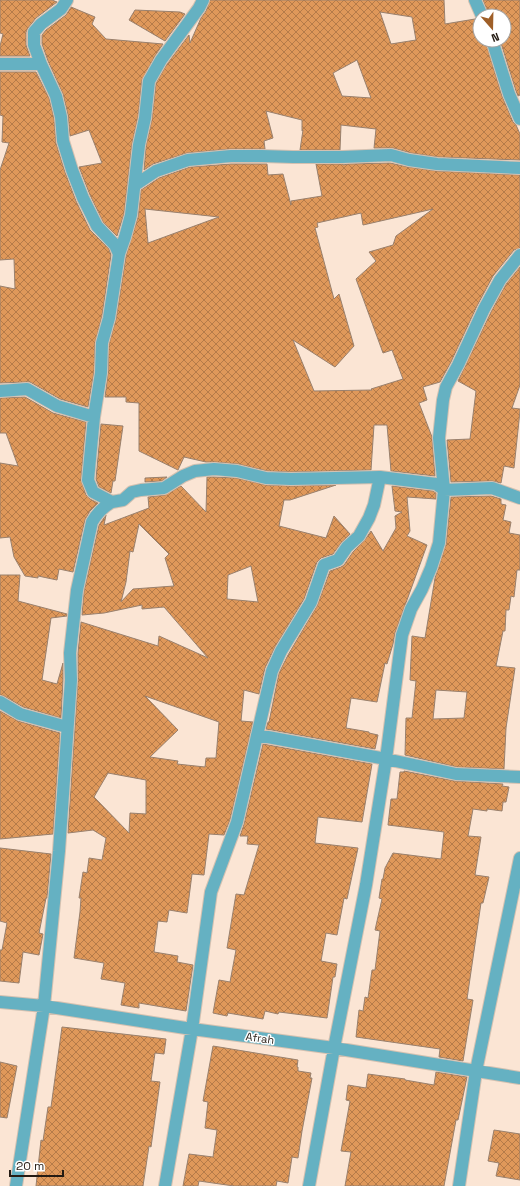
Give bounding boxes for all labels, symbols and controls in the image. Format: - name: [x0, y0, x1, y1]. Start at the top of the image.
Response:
- north arrow: [472, 8, 512, 48]
- text: N: [490, 30, 501, 45]
- street label: Afrah: [245, 1029, 275, 1047]
- scale bar: [10, 1152, 63, 1178]
- text: 20 m: [16, 1158, 44, 1174]

